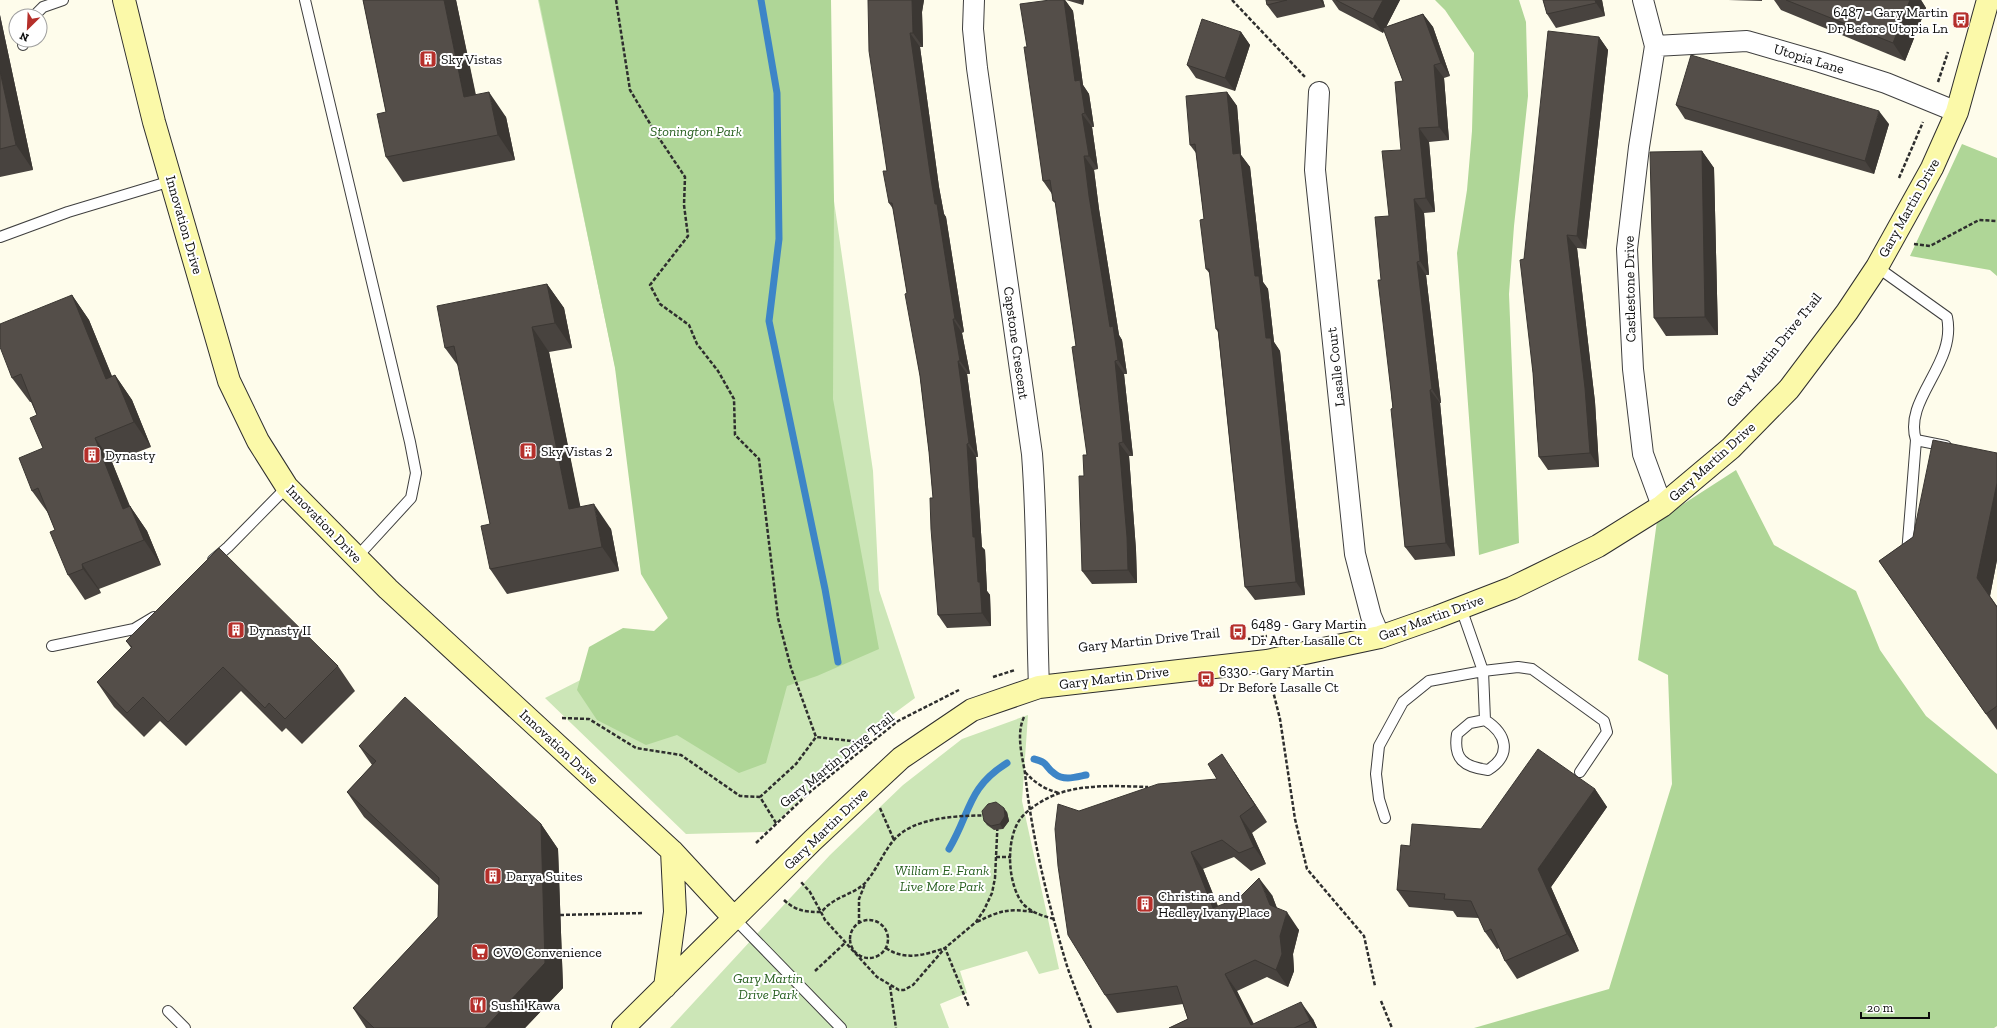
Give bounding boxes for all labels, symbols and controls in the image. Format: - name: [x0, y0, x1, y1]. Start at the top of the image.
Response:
- place label: 6487 - Gary Martin Dr Before Utopia Ln: [1828, 4, 1948, 37]
- north arrow: [8, 8, 48, 48]
- bus stop icon: 6487 - Gary Martin Dr Before Utopia Ln: [1951, 10, 1971, 30]
- text: N: [17, 29, 31, 44]
- street label: Utopia Lane: [1772, 40, 1847, 78]
- building icon: Sky Vistas: [418, 49, 438, 69]
- place label: Sky Vistas: [441, 51, 502, 68]
- park label: Stonington Park: [650, 123, 742, 140]
- street label: Gary Martin Drive: [1875, 155, 1943, 260]
- street label: Innovation Drive: [162, 174, 206, 277]
- street label: Castlestone Drive: [1621, 235, 1639, 342]
- street label: Capstone Crescent: [1000, 286, 1032, 401]
- street label: Gary Martin Drive Trail: [1723, 289, 1825, 411]
- street label: Lasalle Court: [1323, 326, 1349, 407]
- street label: Gary Martin Drive: [1665, 418, 1759, 505]
- building icon: Sky Vistas 2: [518, 441, 538, 461]
- place label: Sky Vistas 2: [541, 443, 613, 460]
- building icon: Dynasty: [82, 445, 102, 465]
- place label: Dynasty: [105, 447, 156, 464]
- street label: Innovation Drive: [283, 481, 366, 567]
- street label: Gary Martin Drive: [1376, 591, 1486, 645]
- place label: 6489 - Gary Martin Dr After Lasalle Ct: [1251, 616, 1366, 649]
- building icon: Dynasty II: [226, 620, 246, 640]
- place label: Dynasty II: [249, 622, 311, 639]
- bus stop icon: 6489 - Gary Martin Dr After Lasalle Ct: [1228, 622, 1248, 642]
- street label: Gary Martin Drive Trail: [1077, 624, 1221, 656]
- street label: Gary Martin Drive: [1058, 663, 1170, 693]
- place label: 6330 - Gary Martin Dr Before Lasalle Ct: [1219, 663, 1339, 696]
- bus stop icon: 6330 - Gary Martin Dr Before Lasalle Ct: [1196, 669, 1216, 689]
- street label: Innovation Drive: [516, 706, 602, 788]
- street label: Gary Martin Drive Trail: [776, 709, 898, 811]
- street label: Gary Martin Drive: [780, 784, 872, 873]
- park label: William E. Frank Live More Park: [895, 862, 989, 895]
- building icon: Darya Suites: [483, 866, 503, 886]
- place label: Darya Suites: [506, 868, 583, 885]
- place label: Christina and Hedley Ivany Place: [1158, 888, 1270, 921]
- building icon: Christina and Hedley Ivany Place: [1135, 894, 1155, 914]
- supermarket icon: OVO Convenience: [470, 942, 490, 962]
- place label: OVO Convenience: [493, 944, 602, 961]
- park label: Gary Martin Drive Park: [733, 970, 803, 1003]
- scale bar: [1861, 994, 1929, 1020]
- restaurant icon: Sushi Kawa: [468, 995, 488, 1015]
- place label: Sushi Kawa: [491, 997, 561, 1014]
- text: 20 m: [1867, 1001, 1894, 1015]

